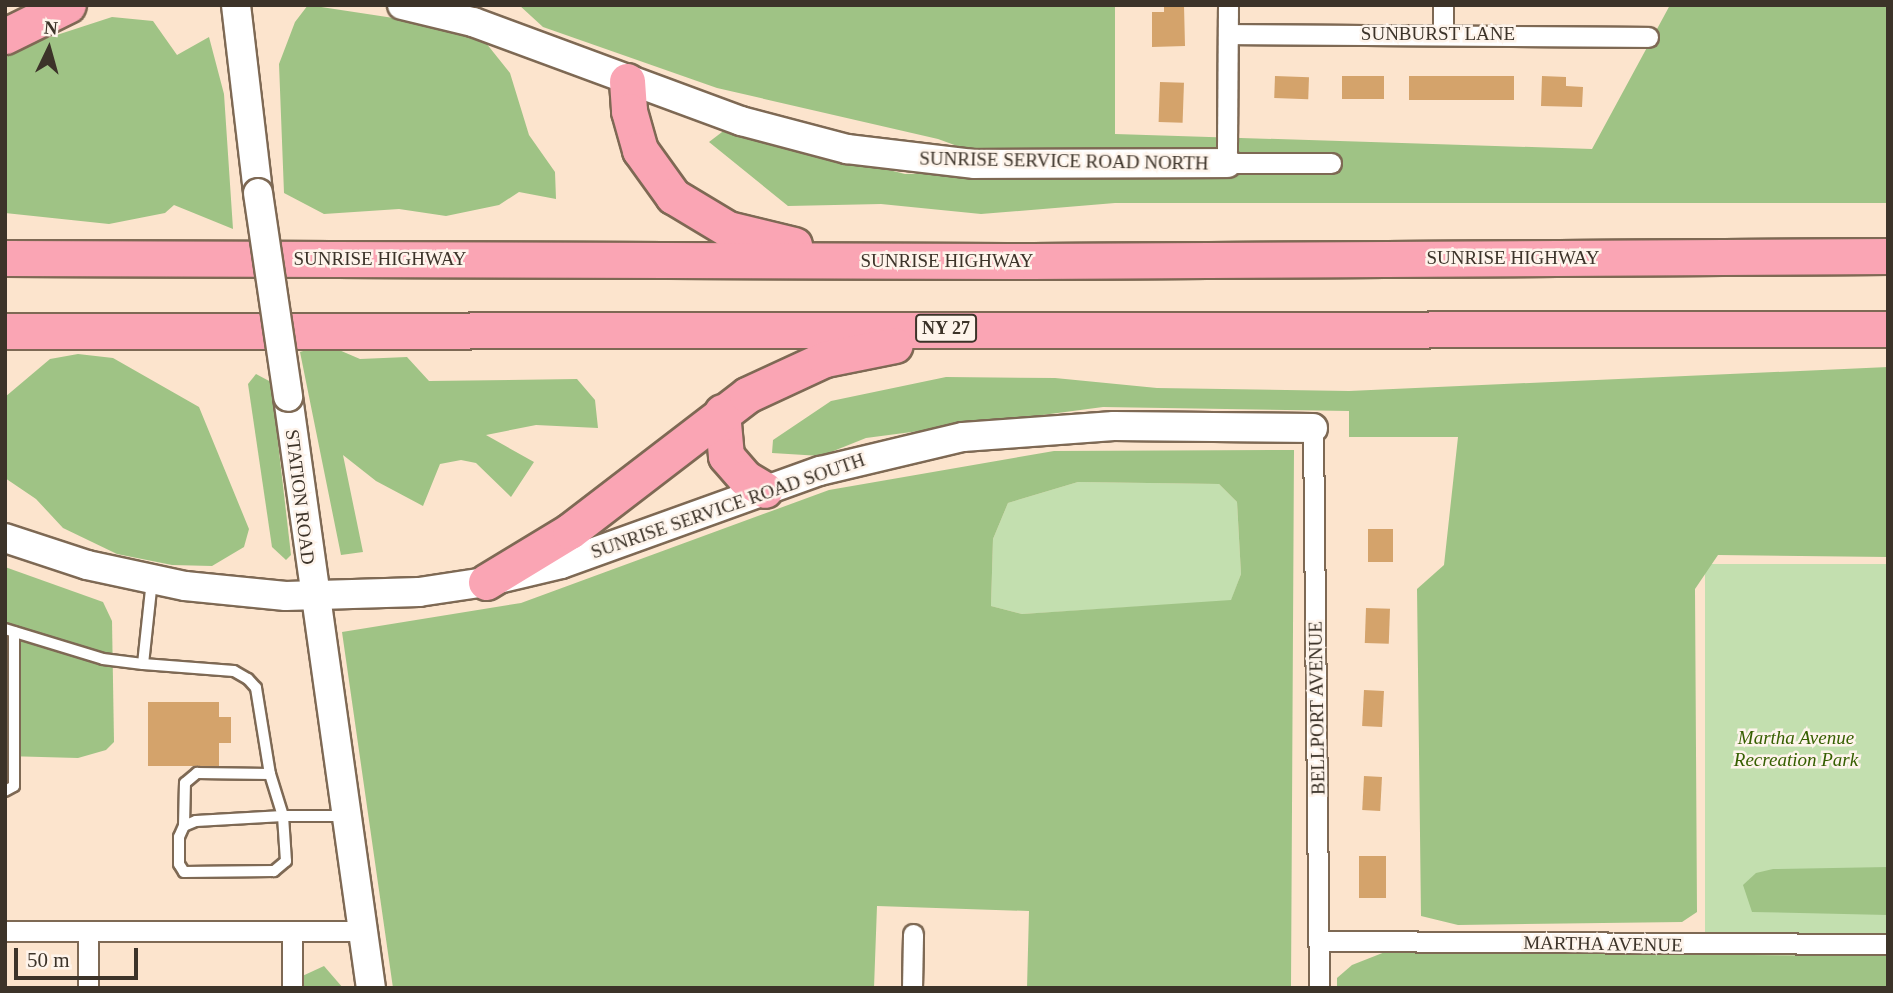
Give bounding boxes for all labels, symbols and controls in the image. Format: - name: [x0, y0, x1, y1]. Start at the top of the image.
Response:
- north arrow: [14, 14, 84, 84]
- text: N: [43, 17, 59, 39]
- street label: SUNBURST LANE: [1361, 23, 1515, 45]
- street label: SUNRISE SERVICE ROAD NORTH: [919, 147, 1209, 175]
- street label: SUNRISE HIGHWAY: [1427, 247, 1599, 269]
- street label: SUNRISE HIGHWAY: [294, 248, 466, 270]
- street label: SUNRISE HIGHWAY: [861, 250, 1033, 272]
- road number: NY 27: [914, 314, 978, 342]
- street label: STATION ROAD: [280, 428, 320, 566]
- street label: SUNRISE SERVICE ROAD SOUTH: [588, 448, 868, 564]
- street label: BELLPORT AVENUE: [1304, 620, 1330, 796]
- park label: Martha Avenue Recreation Park: [1734, 727, 1858, 771]
- street label: MARTHA AVENUE: [1522, 931, 1684, 957]
- scale bar: [18, 934, 142, 978]
- text: 50 m: [27, 948, 70, 972]

